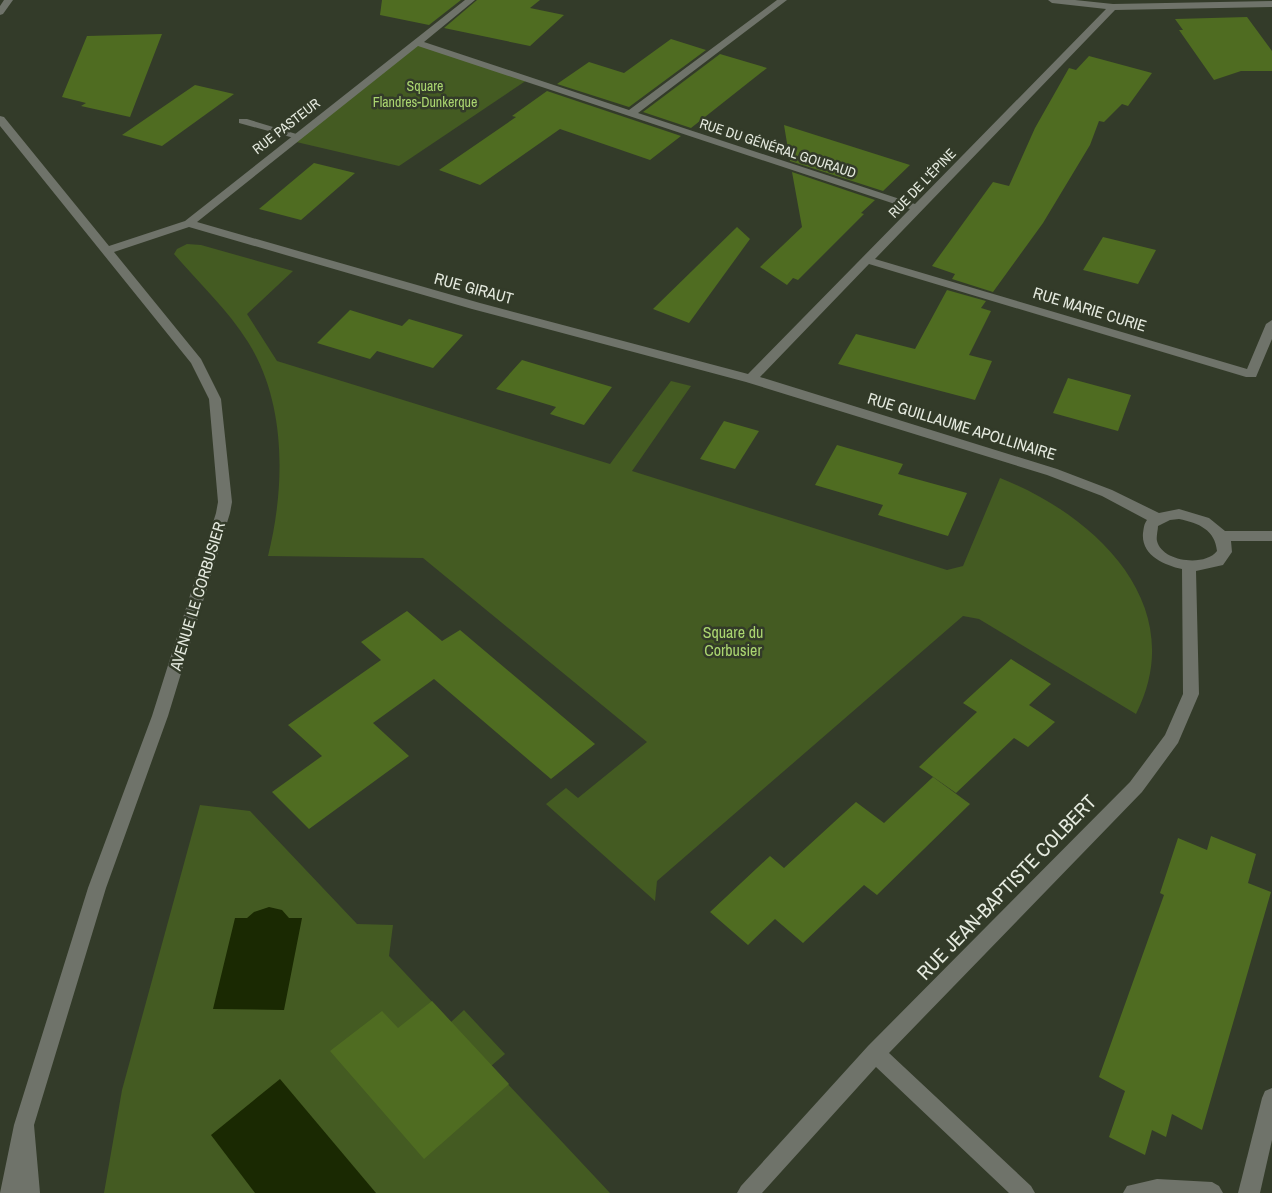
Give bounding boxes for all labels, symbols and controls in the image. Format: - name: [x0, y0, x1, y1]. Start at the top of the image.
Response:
- park label: Square Flandres-Dunkerque: [373, 77, 477, 111]
- street label: RUE PASTEUR: [249, 94, 323, 158]
- street label: RUE DU GÉNÉRAL GOURAUD: [697, 114, 859, 182]
- street label: RUE DE L'ÉPINE: [884, 145, 960, 221]
- street label: RUE GIRAUT: [432, 267, 516, 309]
- street label: RUE MARIE CURIE: [1031, 281, 1149, 337]
- street label: RUE GUILLAUME APOLLINAIRE: [865, 387, 1059, 465]
- street label: AVENUE LE CORBUSIER: [164, 518, 230, 674]
- park label: Square du Corbusier: [703, 621, 763, 661]
- street label: RUE JEAN-BAPTISTE COLBERT: [910, 789, 1102, 985]

